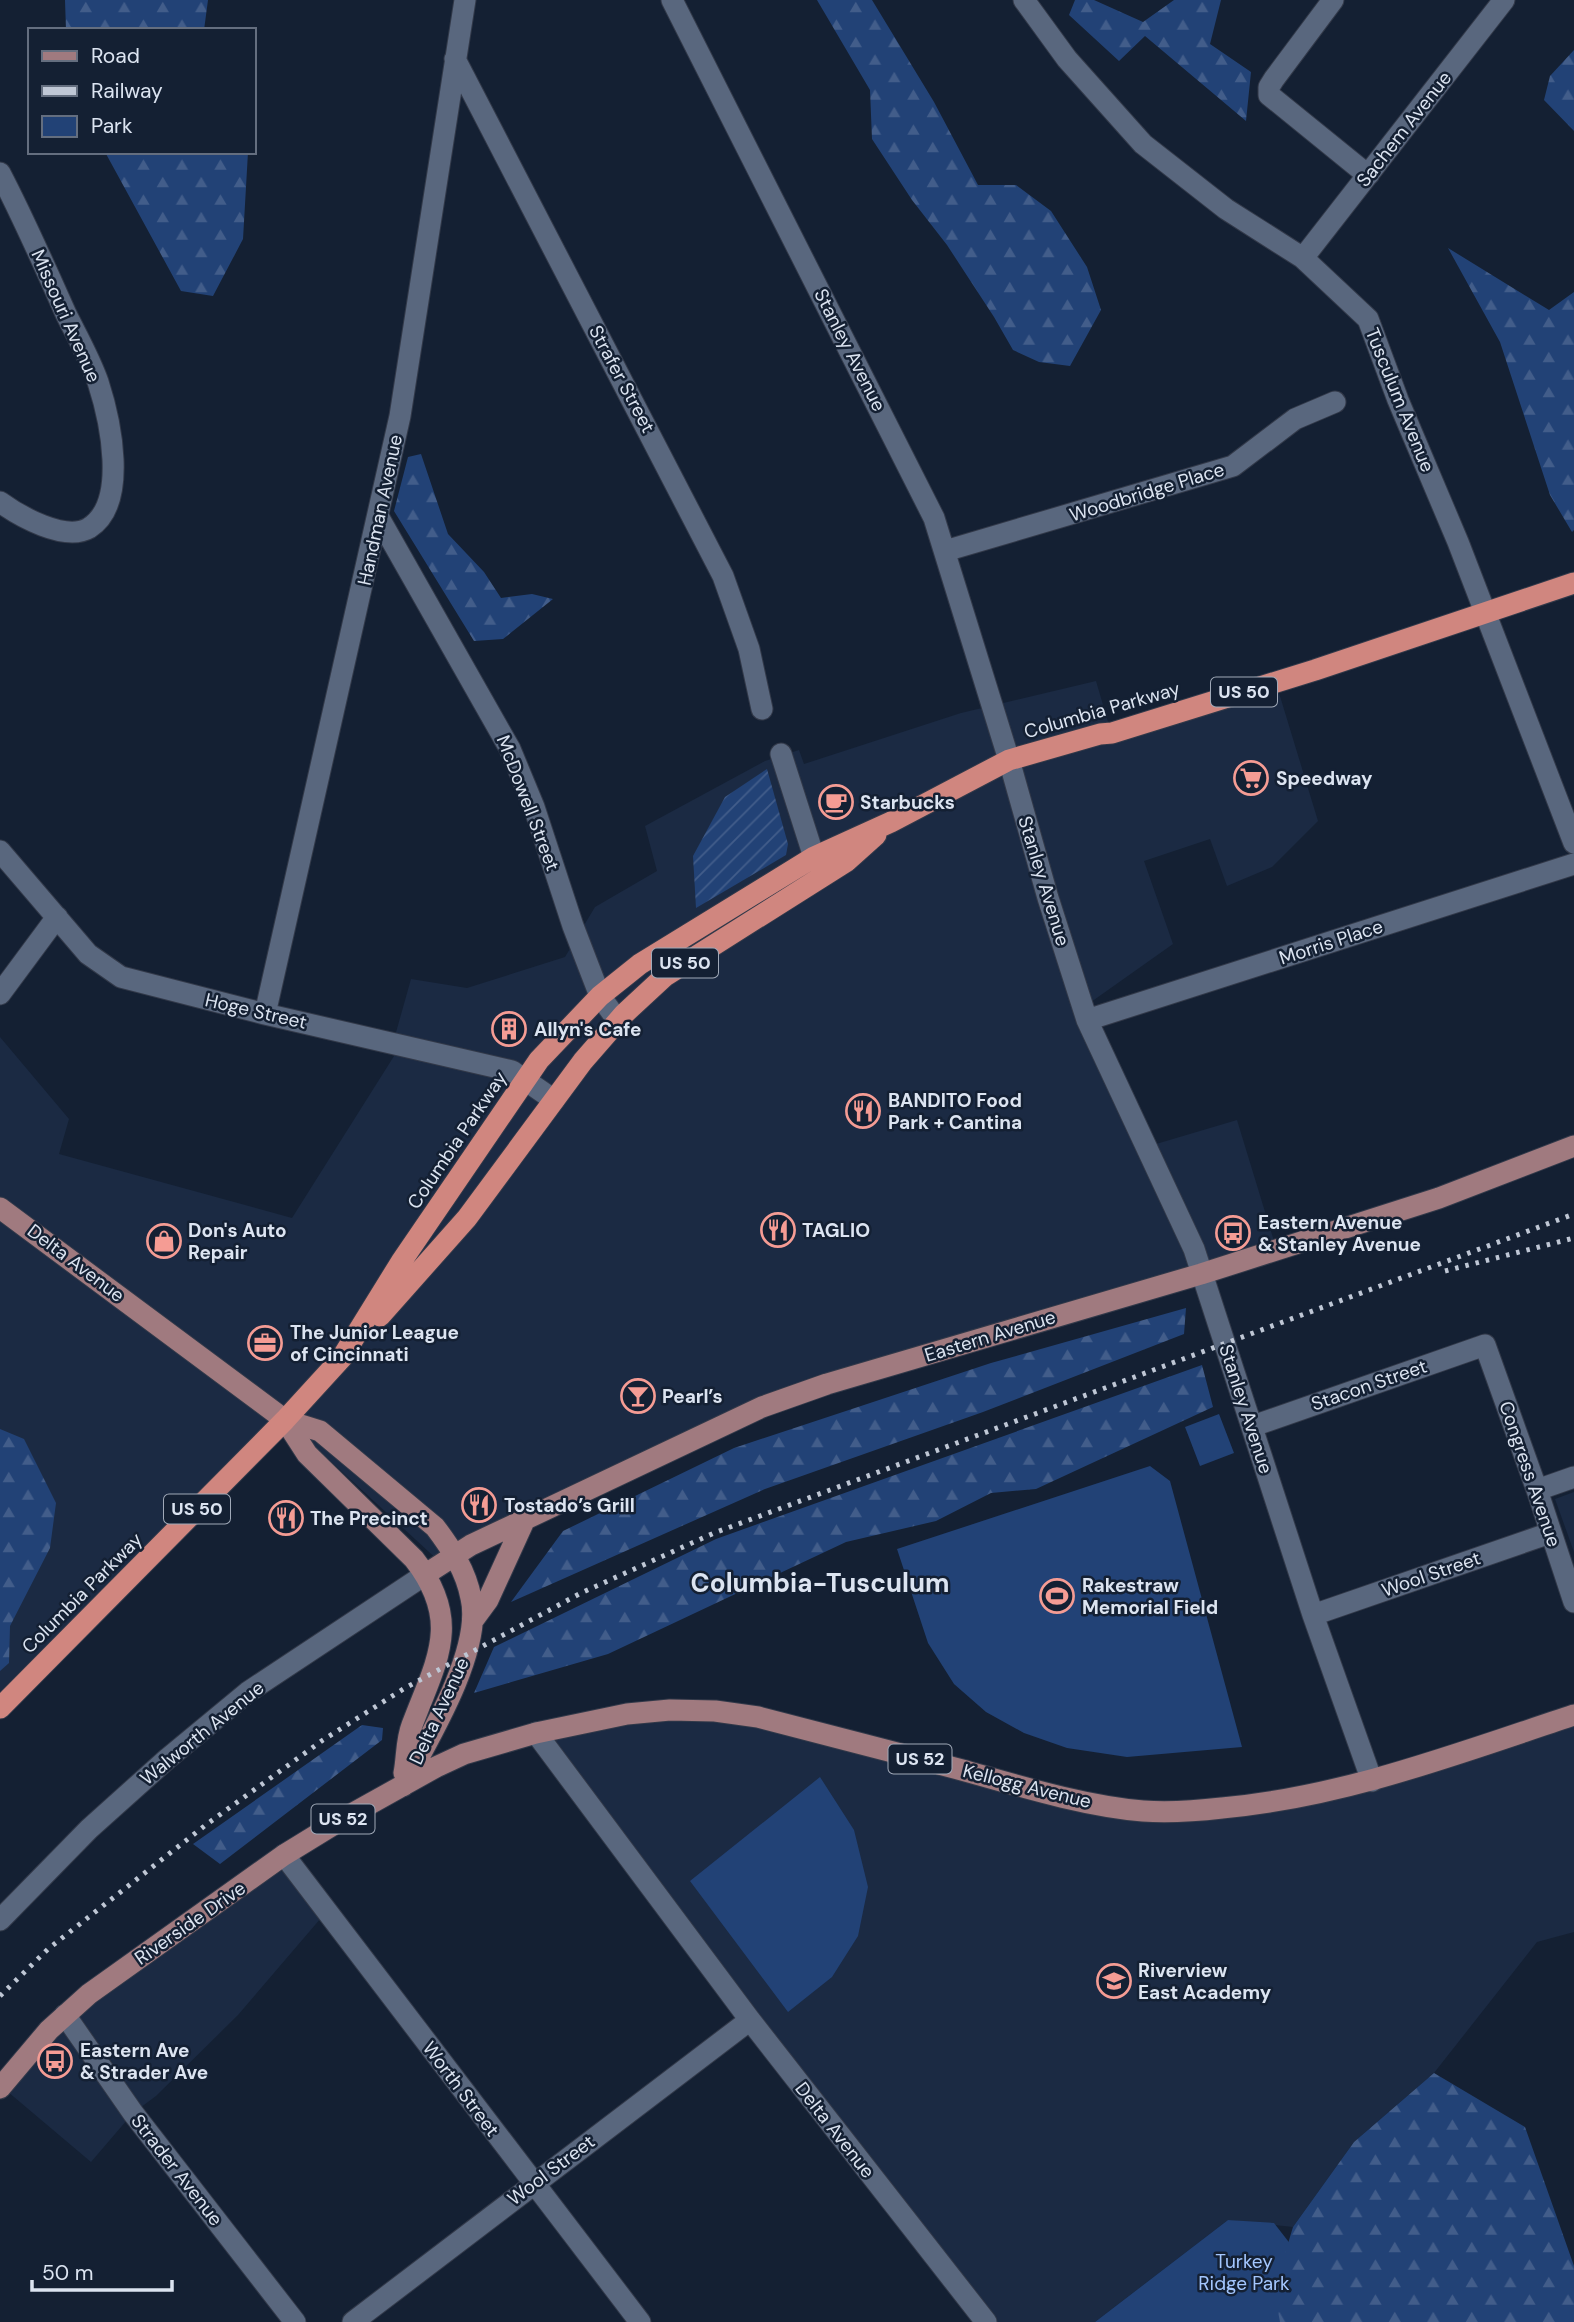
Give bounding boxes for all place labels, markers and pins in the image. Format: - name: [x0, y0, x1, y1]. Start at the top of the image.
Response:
- supermarket icon: Speedway: [1232, 759, 1270, 797]
- place label: Speedway: [1276, 766, 1373, 791]
- cafe icon: Starbucks: [817, 783, 855, 821]
- place label: Starbucks: [860, 790, 955, 815]
- building icon: Allyn's Cafe: [490, 1010, 528, 1048]
- place label: Allyn's Cafe: [534, 1017, 641, 1042]
- place label: BANDITO Food Park + Cantina: [888, 1088, 1022, 1135]
- restaurant icon: BANDITO Food Park + Cantina: [844, 1092, 882, 1130]
- place label: Eastern Avenue & Stanley Avenue: [1258, 1210, 1421, 1257]
- restaurant icon: TAGLIO: [759, 1211, 797, 1249]
- bus stop icon: Eastern Avenue & Stanley Avenue: [1214, 1214, 1252, 1252]
- place label: Don's Auto Repair: [188, 1218, 287, 1265]
- place label: TAGLIO: [802, 1218, 870, 1243]
- shop icon: Don's Auto Repair: [145, 1222, 183, 1260]
- place label: The Junior League of Cincinnati: [290, 1320, 459, 1367]
- office icon: The Junior League of Cincinnati: [246, 1324, 284, 1362]
- bar icon: Pearl’s: [619, 1377, 657, 1415]
- place label: Pearl’s: [662, 1384, 723, 1409]
- restaurant icon: Tostado’s Grill: [460, 1486, 498, 1524]
- place label: Tostado’s Grill: [504, 1493, 635, 1518]
- restaurant icon: The Precinct: [267, 1499, 305, 1537]
- place label: The Precinct: [310, 1506, 428, 1531]
- place label: Rakestraw Memorial Field: [1082, 1573, 1218, 1620]
- sports icon: Rakestraw Memorial Field: [1038, 1577, 1076, 1615]
- place label: Riverview East Academy: [1138, 1958, 1272, 2005]
- school or university icon: Riverview East Academy: [1095, 1962, 1133, 2000]
- place label: Eastern Ave & Strader Ave: [80, 2038, 208, 2085]
- bus stop icon: Eastern Ave & Strader Ave: [36, 2042, 74, 2080]

